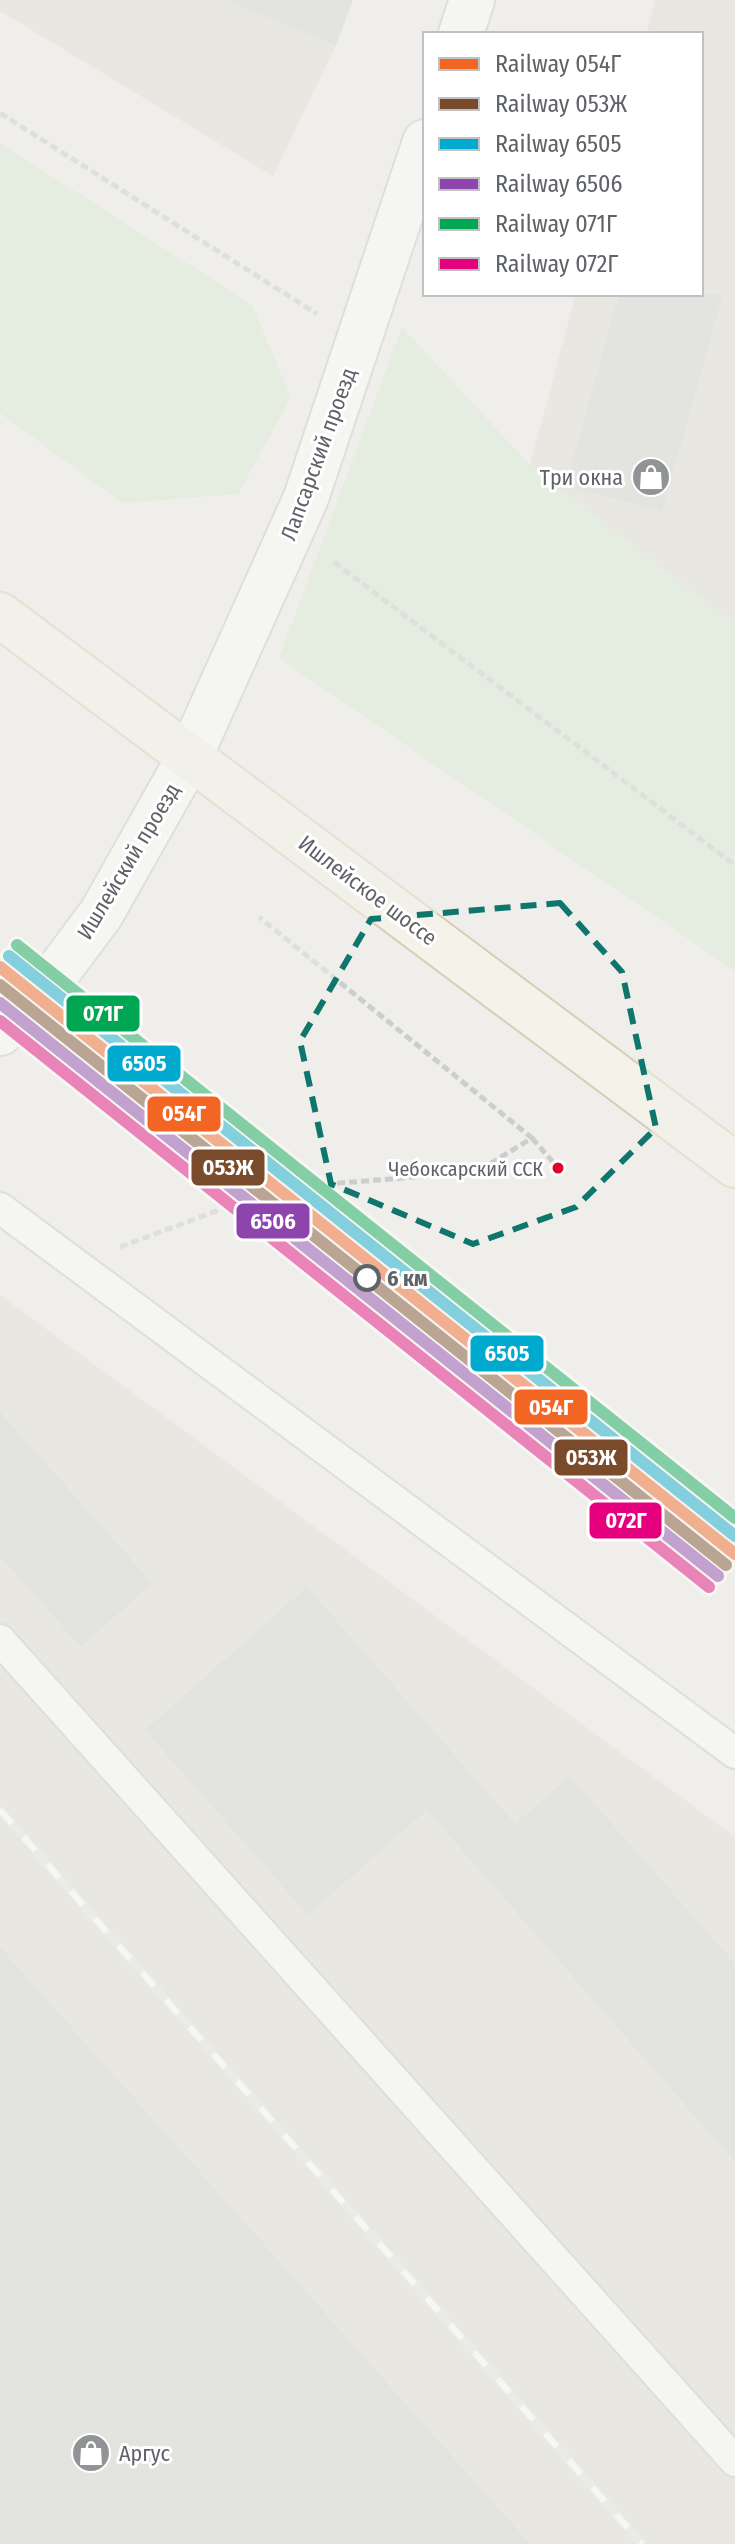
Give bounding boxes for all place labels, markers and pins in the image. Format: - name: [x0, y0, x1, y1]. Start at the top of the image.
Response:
- shop icon: Три окна: [630, 456, 672, 498]
- place label: Три окна: [540, 464, 623, 491]
- place label: Чебоксарский ССК: [389, 1157, 543, 1181]
- marker: Чебоксарский ССК: [550, 1160, 566, 1176]
- marker: 6 км: [354, 1265, 380, 1291]
- place label: 6 км: [387, 1265, 428, 1292]
- shop icon: Аргус: [70, 2432, 112, 2474]
- place label: Аргус: [119, 2440, 171, 2467]

